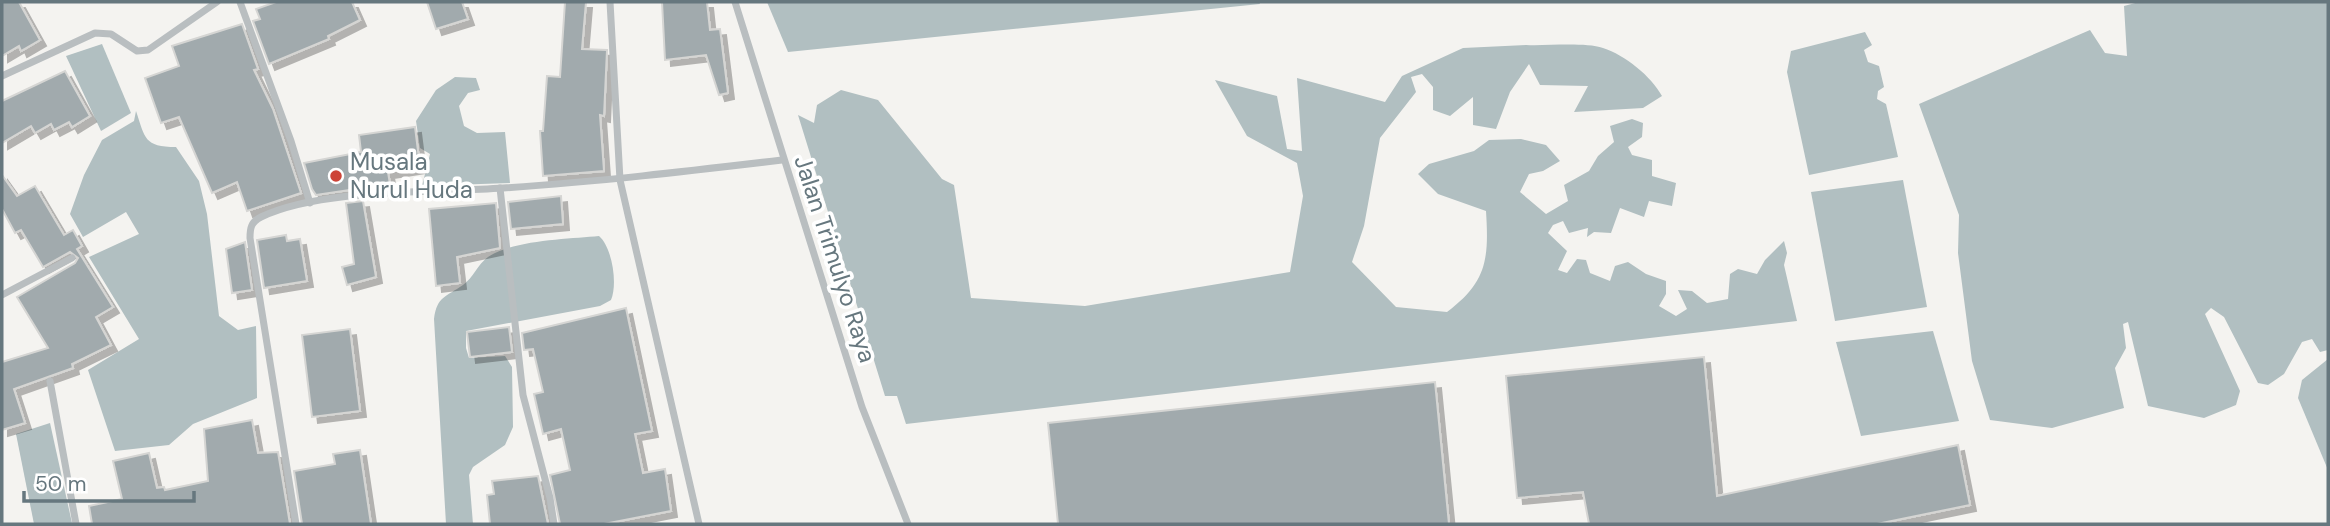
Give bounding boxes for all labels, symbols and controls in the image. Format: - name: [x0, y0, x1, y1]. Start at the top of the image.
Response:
- place label: Musala Nurul Huda: [350, 146, 473, 205]
- street label: Jalan Trimulyo Raya: [787, 151, 884, 366]
- marker: Musala Nurul Huda: [328, 168, 344, 184]
- scale bar: [24, 460, 194, 504]
- text: 50 m: [35, 470, 86, 498]

